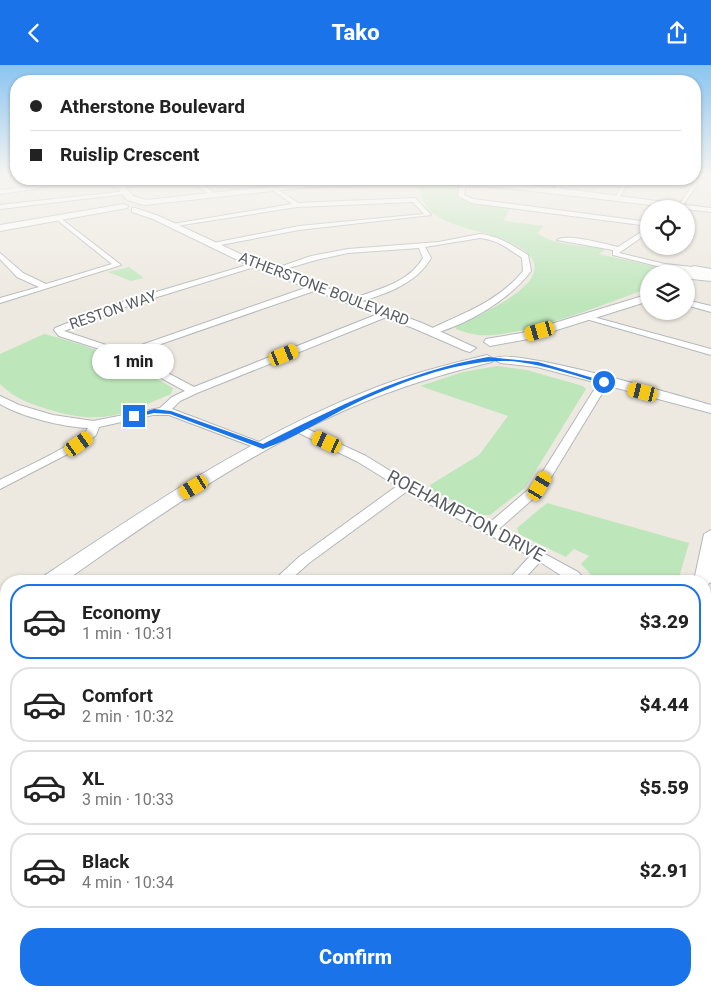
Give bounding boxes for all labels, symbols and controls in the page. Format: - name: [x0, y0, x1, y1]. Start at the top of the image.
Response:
- icon: back: [20, 19, 48, 47]
- icon: share: [663, 19, 691, 47]
- text: Tako: [331, 20, 380, 45]
- text: Atherstone Boulevard: [60, 95, 245, 118]
- text: Ruislip Crescent: [60, 143, 200, 166]
- map controls: [640, 200, 695, 320]
- button: locate: [640, 200, 695, 255]
- street label: ATHERSTONE BOULEVARD: [236, 248, 412, 330]
- button: layers: [640, 265, 695, 320]
- street label: RESTON WAY: [67, 287, 159, 333]
- car: [523, 320, 556, 342]
- car: [267, 342, 300, 368]
- callout: 1 min: [93, 343, 175, 379]
- text: 1 min: [113, 352, 153, 371]
- route start: [593, 371, 615, 393]
- car: [626, 381, 659, 403]
- route end: [123, 405, 145, 427]
- car: [62, 429, 95, 459]
- car: [310, 429, 343, 455]
- street label: ROEHAMPTON DRIVE: [384, 465, 549, 566]
- car: [525, 469, 554, 503]
- car: [177, 473, 210, 501]
- icon: car: [22, 599, 67, 644]
- text: Economy: [82, 601, 161, 624]
- text: $3.29: [640, 610, 689, 633]
- text: 1 min · 10:31: [82, 624, 174, 643]
- icon: car: [22, 682, 67, 727]
- text: Comfort: [82, 684, 153, 707]
- text: $4.44: [640, 693, 689, 716]
- text: 2 min · 10:32: [82, 707, 174, 726]
- icon: car: [22, 765, 67, 810]
- text: XL: [82, 767, 104, 790]
- text: $5.59: [640, 776, 689, 799]
- text: 3 min · 10:33: [82, 790, 174, 809]
- icon: car: [22, 848, 67, 893]
- text: Black: [82, 850, 129, 873]
- text: $2.91: [640, 859, 689, 882]
- text: 4 min · 10:34: [82, 873, 174, 892]
- button: Confirm: [20, 928, 691, 986]

